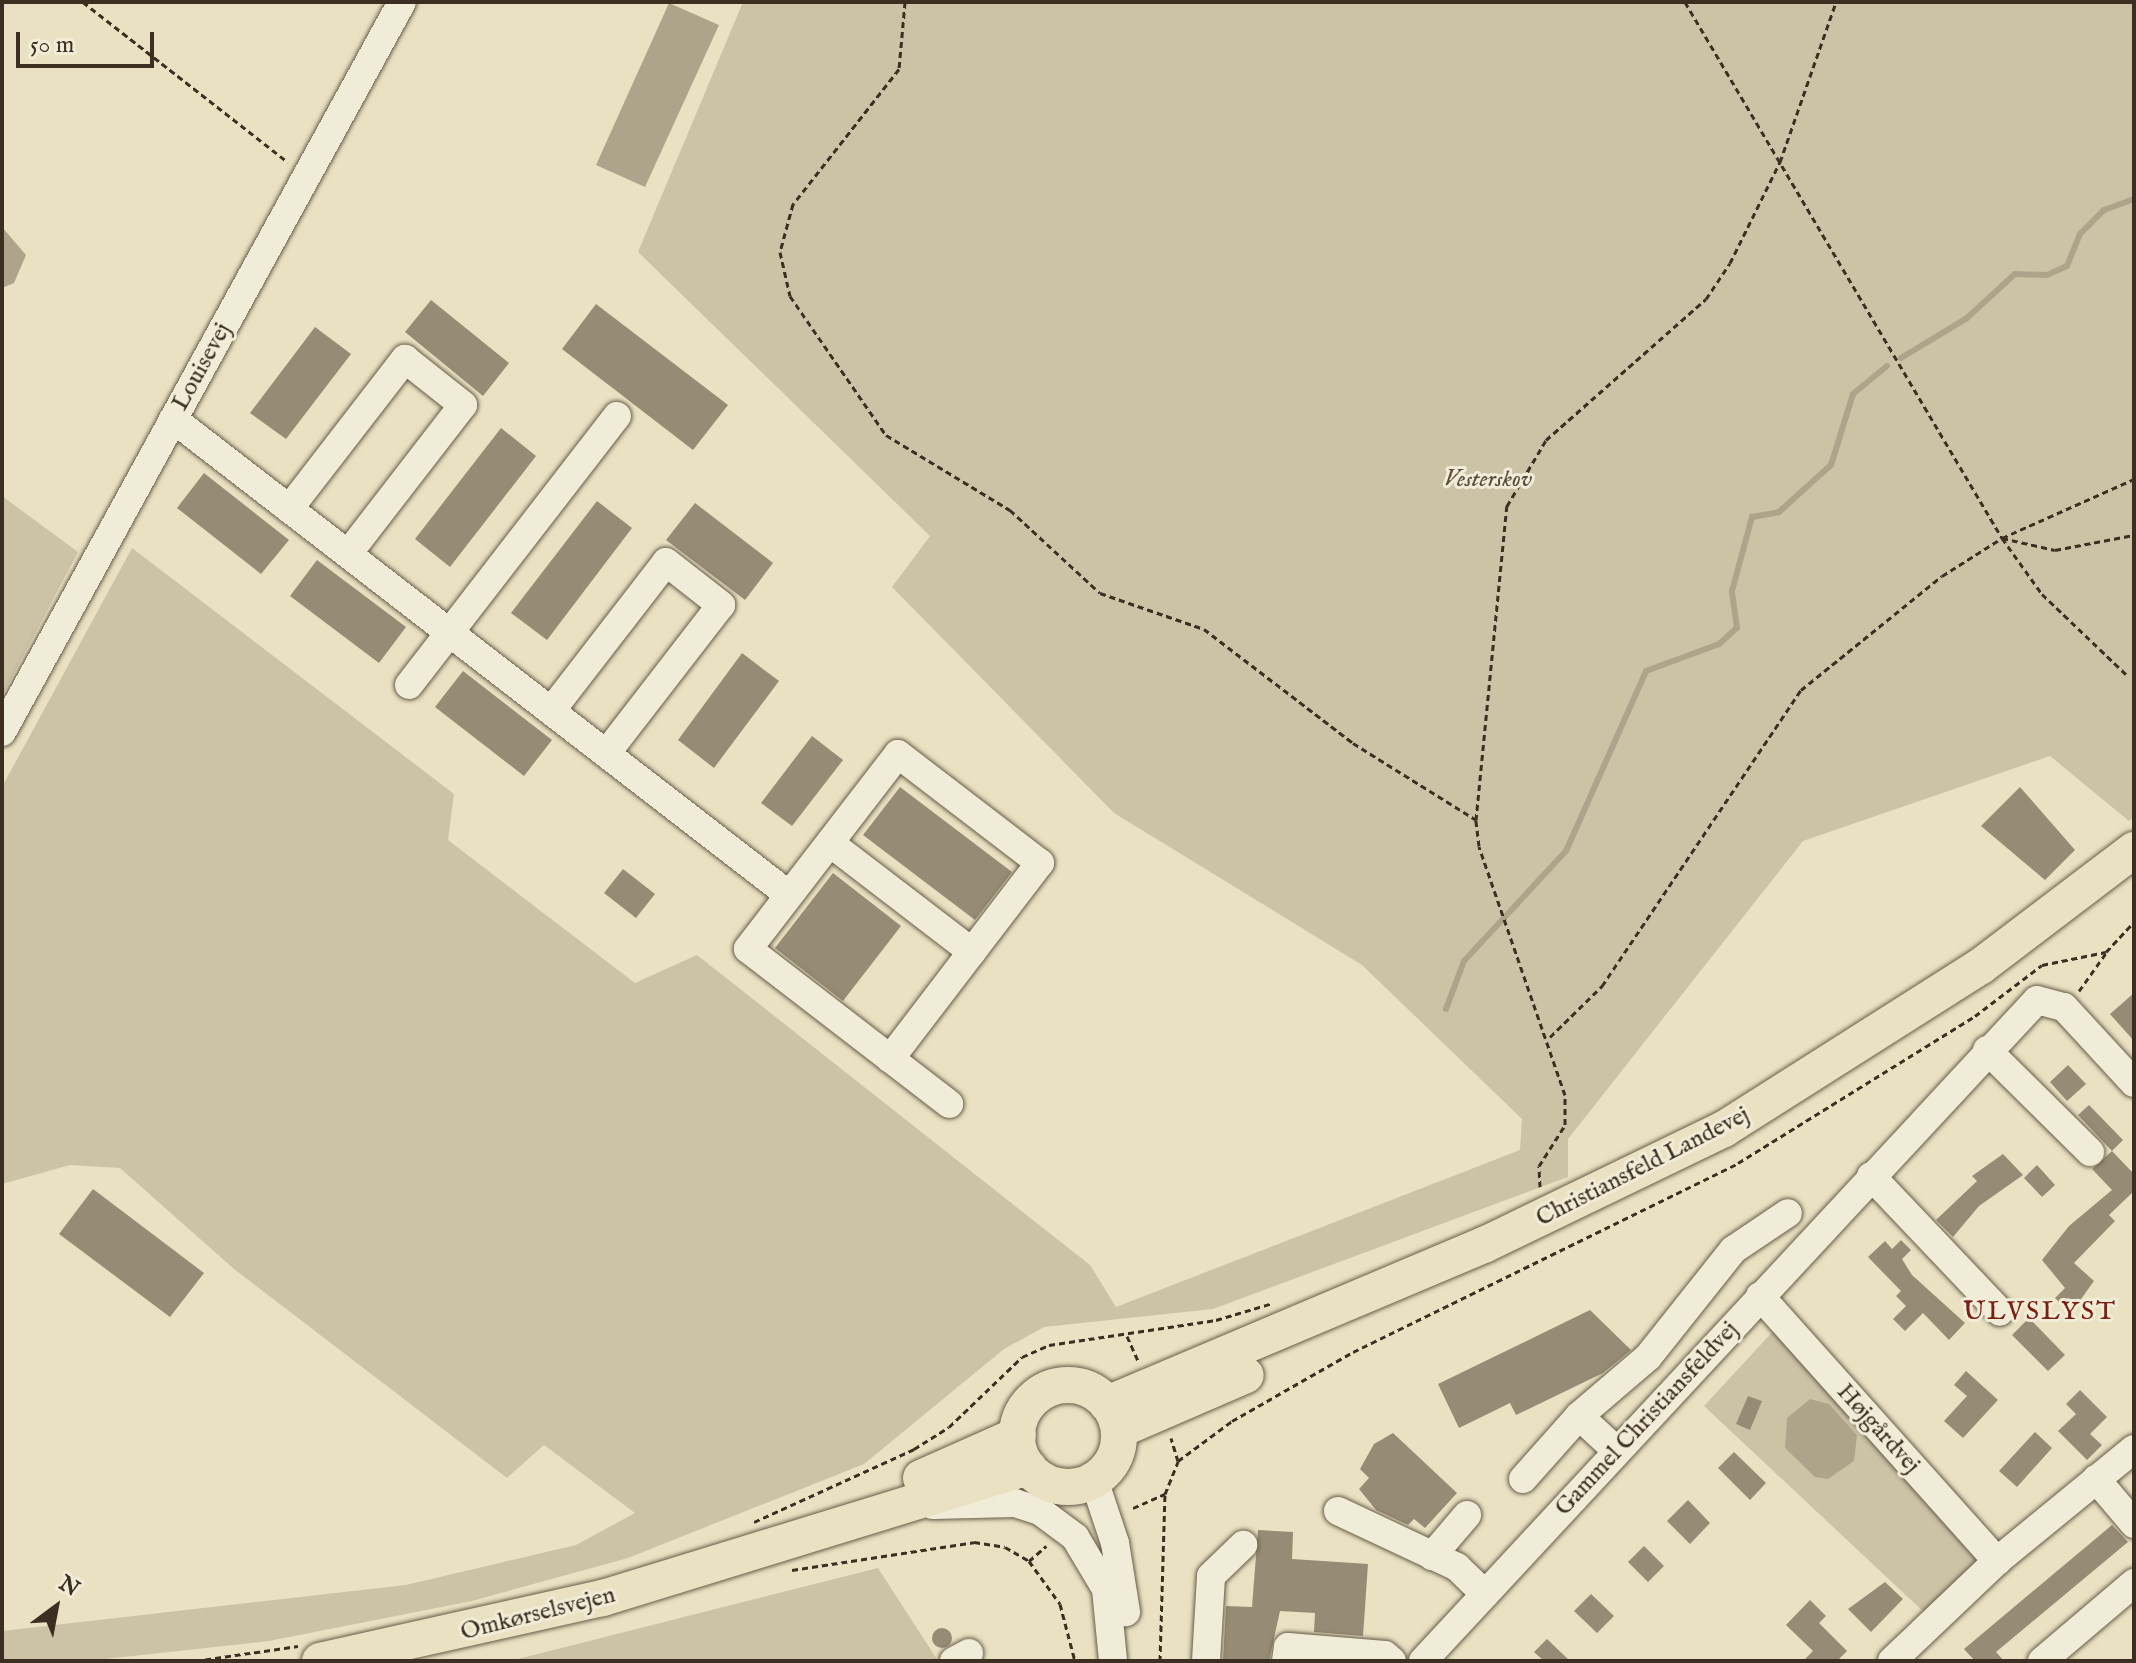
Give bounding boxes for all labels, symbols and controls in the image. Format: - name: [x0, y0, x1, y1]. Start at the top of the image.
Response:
- scale bar: [20, 16, 158, 66]
- text: 50 m: [30, 30, 74, 61]
- street label: Louisevej: [166, 318, 238, 416]
- park label: Vesterskov: [1444, 466, 1532, 494]
- street label: Christiansfeld Landevej: [1532, 1101, 1754, 1233]
- district label: ULVSLYST: [1963, 1296, 2117, 1328]
- street label: Gammel Christiansfeldvej: [1549, 1316, 1745, 1522]
- street label: Højgårdvej: [1830, 1378, 1926, 1480]
- north arrow: [16, 1567, 96, 1647]
- text: N: [53, 1570, 84, 1604]
- street label: Omkørselsvejen: [458, 1581, 618, 1647]

